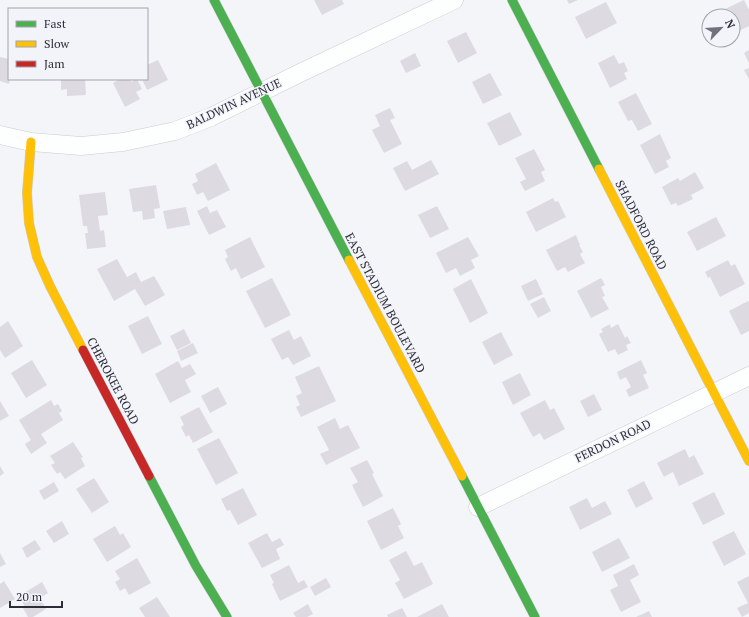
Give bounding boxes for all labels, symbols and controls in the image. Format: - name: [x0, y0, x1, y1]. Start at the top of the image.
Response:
- legend: [8, 8, 148, 80]
- north arrow: [701, 8, 741, 48]
- text: Fast: [44, 16, 67, 31]
- text: N: [722, 17, 738, 31]
- text: Slow: [44, 36, 70, 51]
- text: Jam: [44, 56, 65, 71]
- street label: BALDWIN AVENUE: [184, 75, 284, 132]
- street label: SHADFORD ROAD: [612, 177, 670, 272]
- street label: EAST STADIUM BOULEVARD: [342, 230, 429, 375]
- street label: CHEROKEE ROAD: [84, 335, 143, 427]
- street label: FERDON ROAD: [572, 416, 653, 465]
- scale bar: [10, 583, 62, 609]
- text: 20 m: [16, 589, 43, 604]

